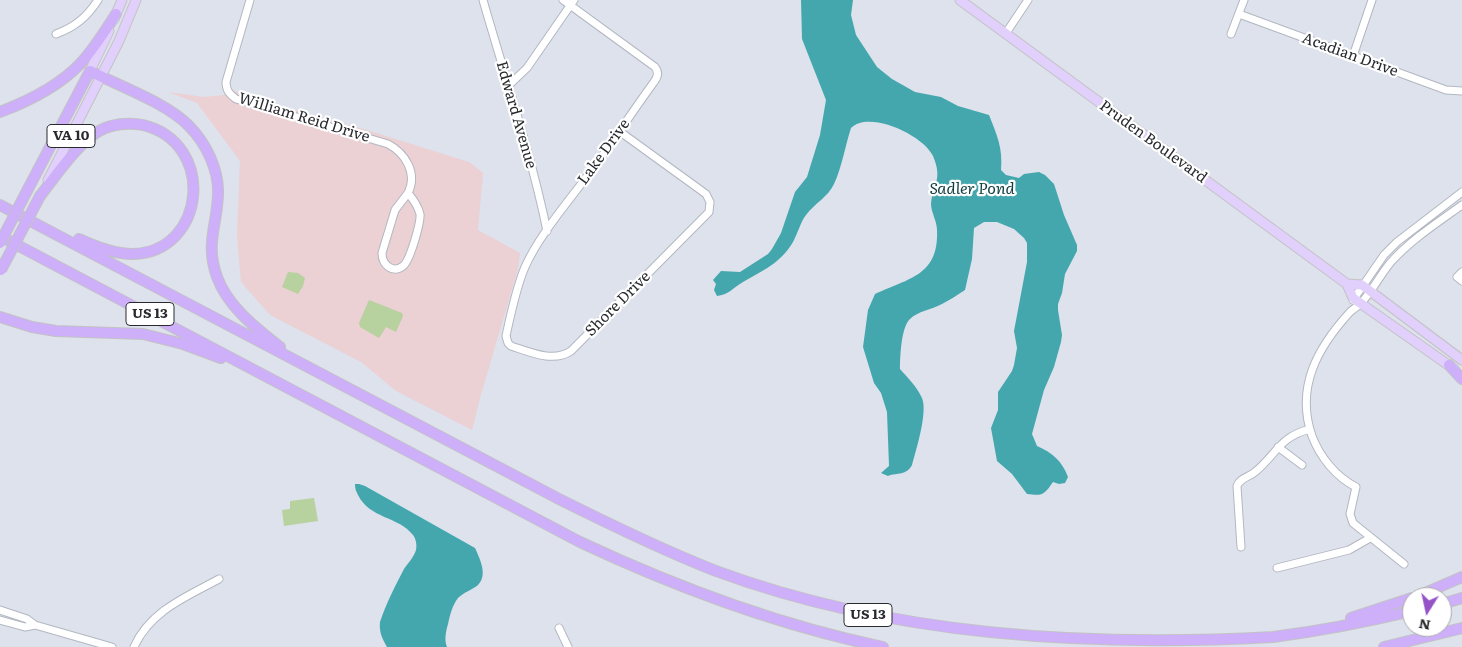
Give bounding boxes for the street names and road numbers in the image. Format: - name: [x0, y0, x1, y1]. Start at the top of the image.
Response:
- street label: Acadian Drive: [1300, 29, 1400, 81]
- street label: Edward Avenue: [492, 59, 540, 171]
- street label: William Reid Drive: [236, 89, 372, 147]
- street label: Pruden Boulevard: [1096, 97, 1210, 187]
- street label: Lake Drive: [574, 116, 634, 188]
- road number: VA 10: [47, 124, 95, 148]
- street label: Shore Drive: [582, 268, 654, 340]
- road number: US 13: [126, 302, 174, 326]
- road number: US 13: [844, 604, 892, 626]

